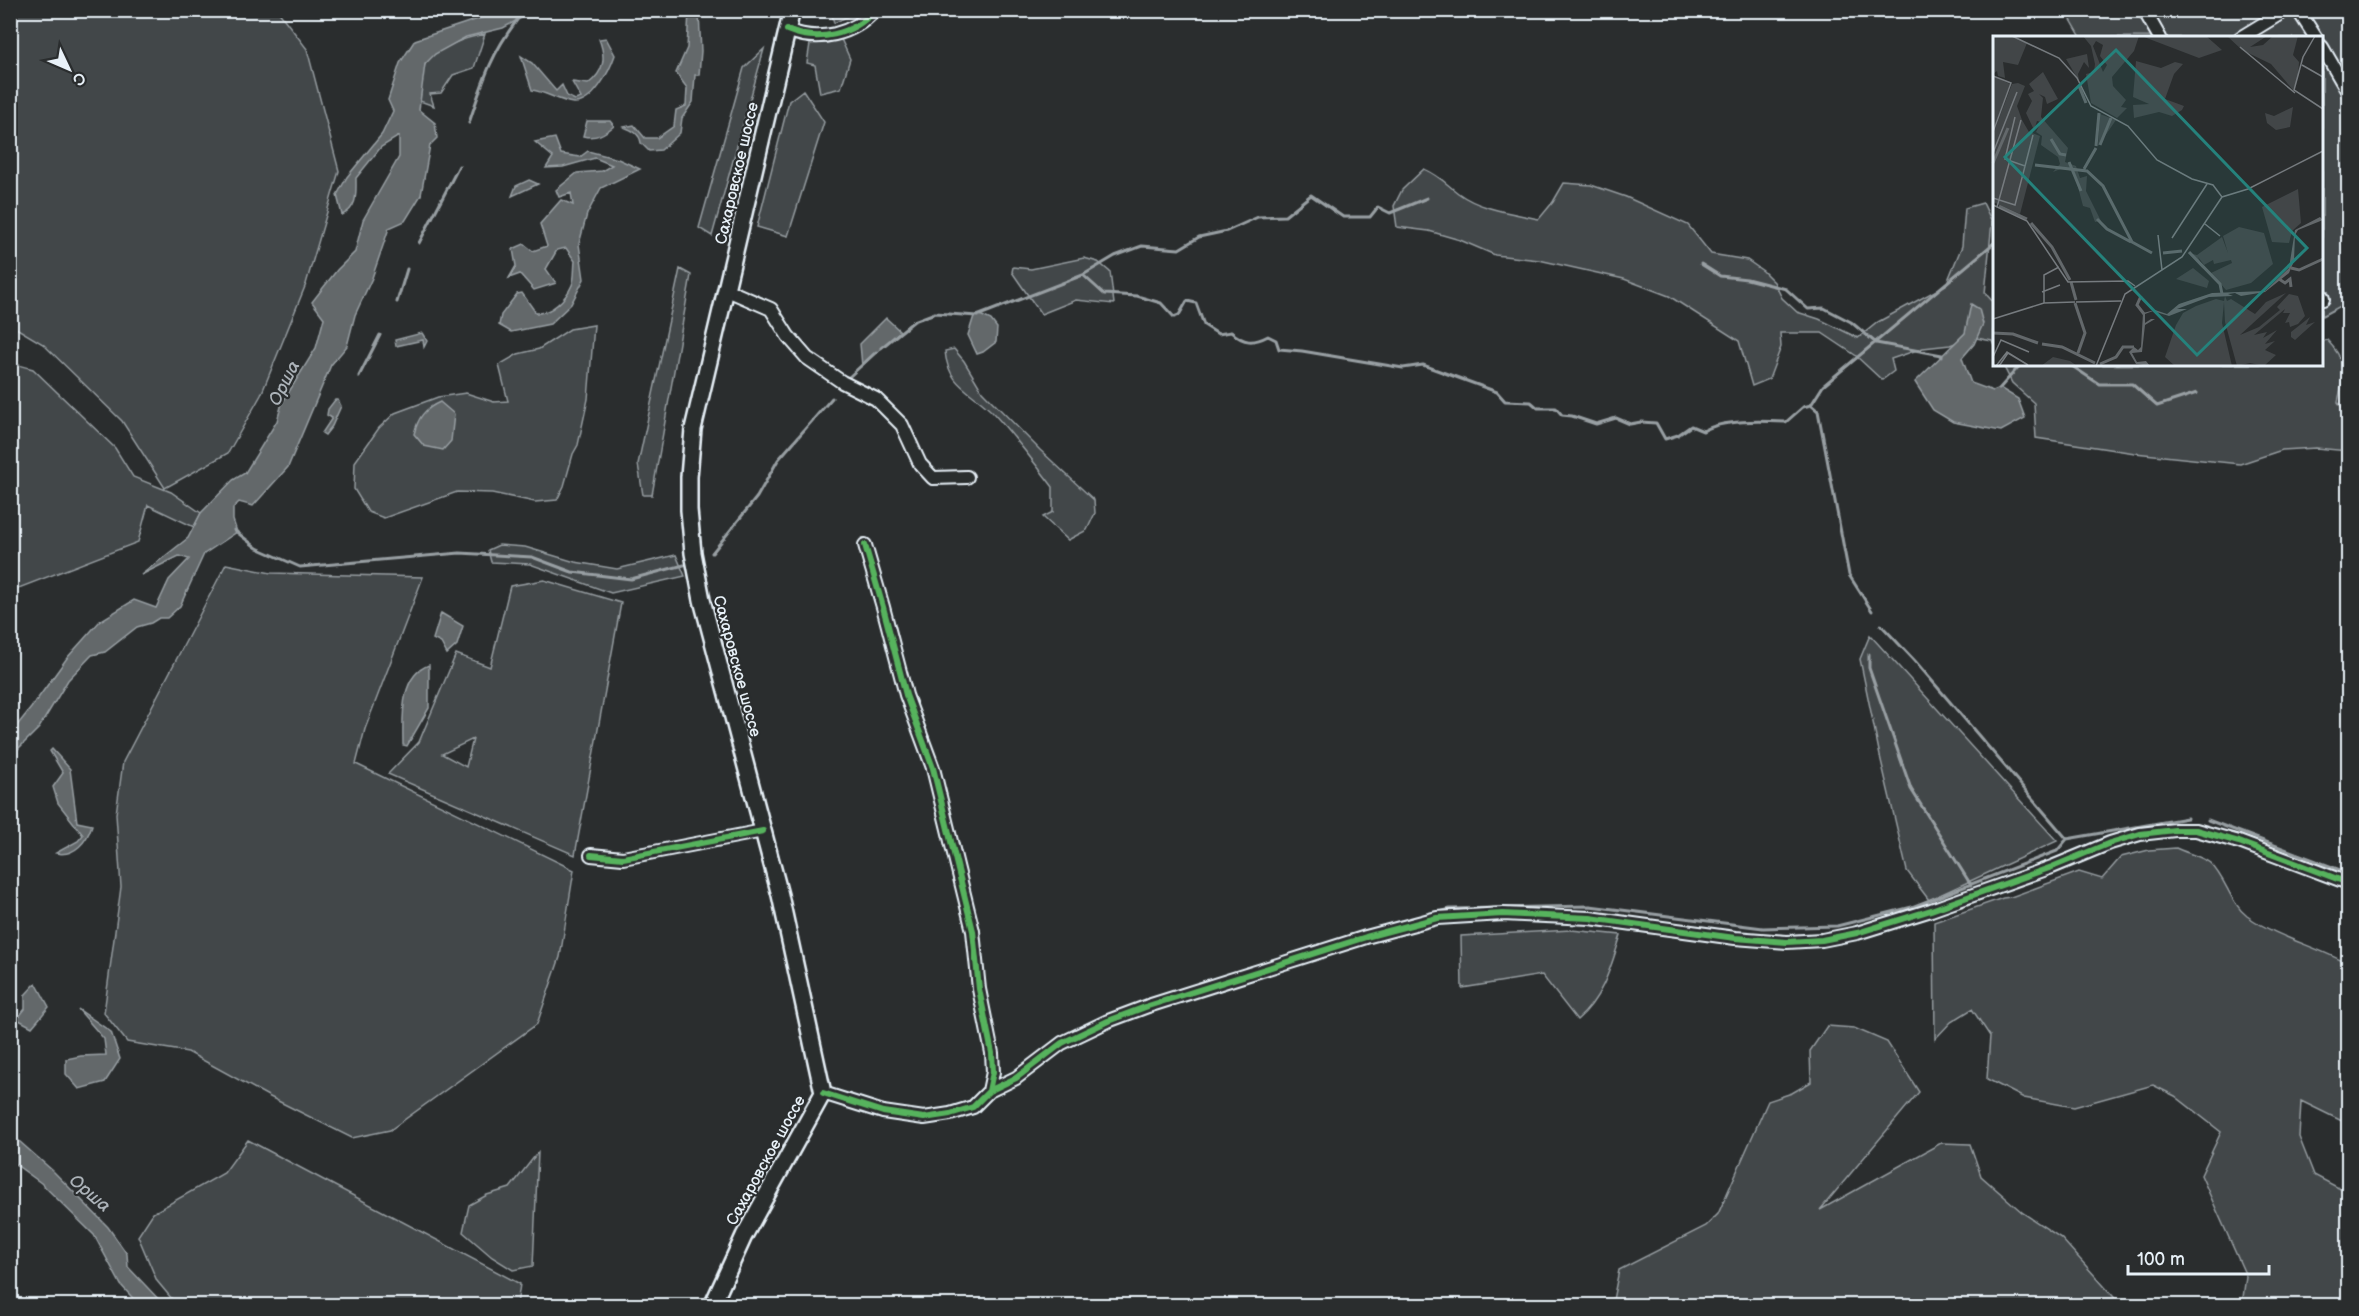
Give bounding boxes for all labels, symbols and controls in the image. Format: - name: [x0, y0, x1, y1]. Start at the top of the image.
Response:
- inset map: [1993, 36, 2323, 366]
- north arrow: [39, 39, 99, 99]
- text: С: [68, 68, 89, 89]
- street label: Сахаровское шоссе: [712, 100, 763, 246]
- water label: Орша: [264, 357, 305, 409]
- street label: Сахаровское шоссе: [709, 594, 765, 739]
- street label: Сахаровское шоссе: [723, 1092, 810, 1229]
- water label: Орша: [65, 1170, 115, 1217]
- scale bar: [2128, 1238, 2269, 1276]
- text: 100 m: [2137, 1249, 2185, 1270]

